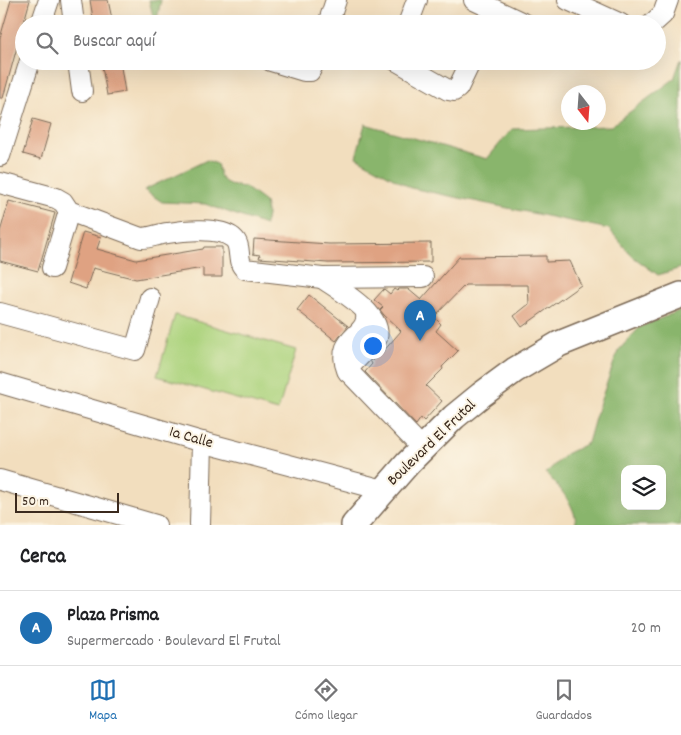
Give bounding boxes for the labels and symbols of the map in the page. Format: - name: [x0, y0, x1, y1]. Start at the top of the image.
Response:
- north arrow: [561, 85, 606, 130]
- pin: A: [404, 300, 436, 341]
- your location: [360, 333, 386, 359]
- street label: Boulevard El Frutal: [382, 394, 482, 491]
- street label: 1a Calle: [166, 421, 216, 455]
- scale bar: [15, 490, 119, 513]

